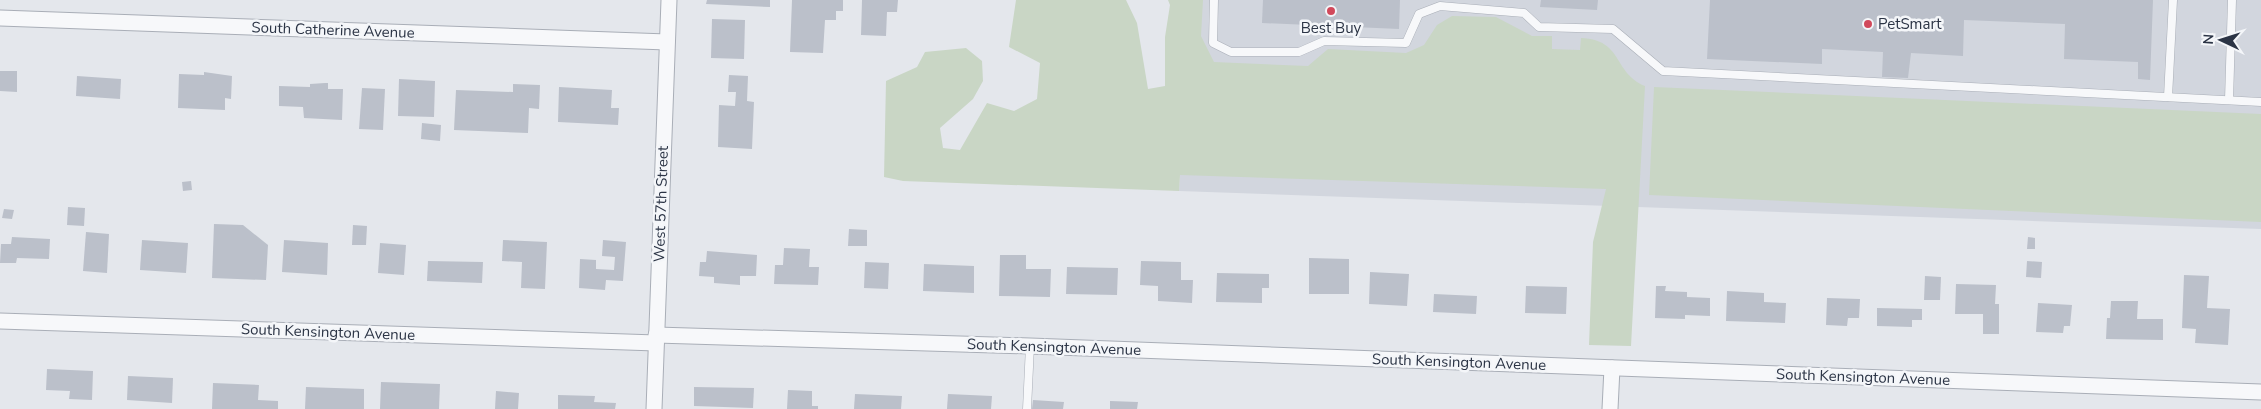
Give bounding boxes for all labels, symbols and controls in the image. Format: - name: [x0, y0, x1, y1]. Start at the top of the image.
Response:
- marker: Best Buy: [1325, 5, 1337, 17]
- place label: PetSmart: [1878, 14, 1942, 34]
- north arrow: [2196, 15, 2246, 65]
- street label: South Catherine Avenue: [251, 17, 415, 43]
- place label: Best Buy: [1301, 18, 1362, 38]
- marker: PetSmart: [1862, 18, 1874, 30]
- text: N: [2199, 33, 2218, 45]
- street label: West 57th Street: [649, 145, 673, 263]
- street label: South Kensington Avenue: [241, 319, 415, 345]
- street label: South Kensington Avenue: [967, 334, 1141, 360]
- street label: South Kensington Avenue: [1372, 349, 1546, 375]
- street label: South Kensington Avenue: [1776, 364, 1950, 390]

